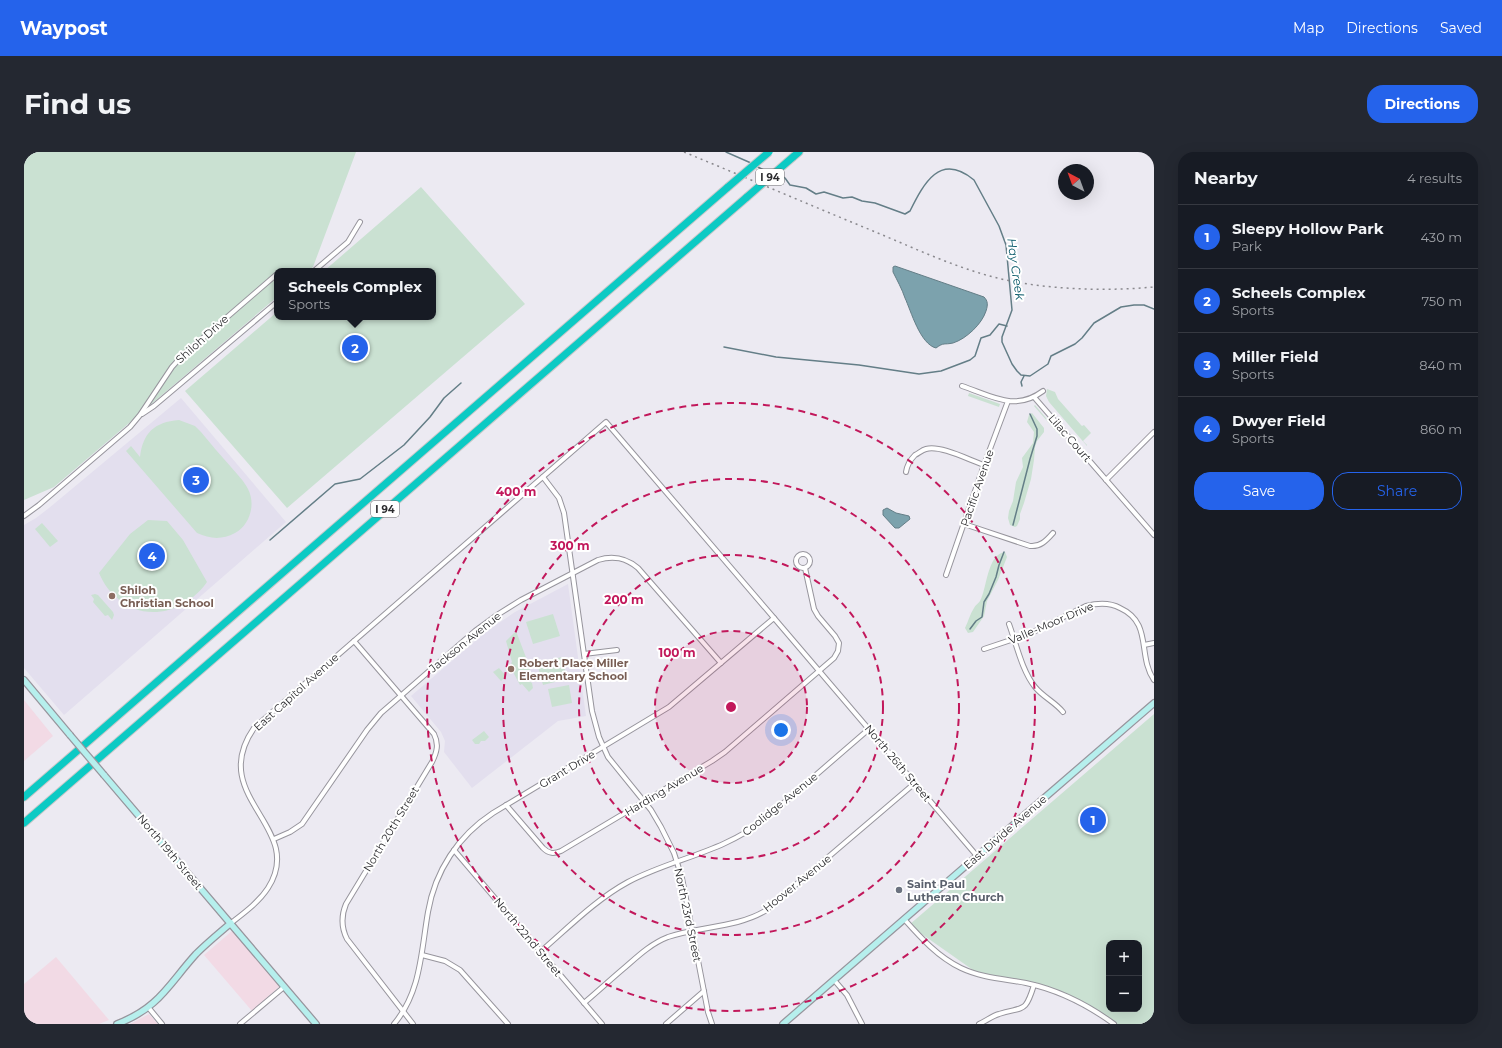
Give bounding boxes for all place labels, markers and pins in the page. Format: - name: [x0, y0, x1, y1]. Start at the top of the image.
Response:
- pin: 2: [342, 333, 368, 363]
- pin: 3: [183, 465, 209, 495]
- pin: 4: [139, 541, 165, 571]
- place label: Shiloh Christian School: [120, 583, 214, 610]
- marker: Shiloh Christian School: [107, 591, 117, 601]
- place label: Robert Place Miller Elementary School: [519, 656, 629, 683]
- marker: Robert Place Miller Elementary School: [506, 664, 516, 674]
- centre of rings: [724, 700, 738, 714]
- pin: 1: [1080, 805, 1106, 835]
- place label: Saint Paul Lutheran Church: [907, 877, 1004, 904]
- marker: Saint Paul Lutheran Church: [894, 885, 904, 895]

